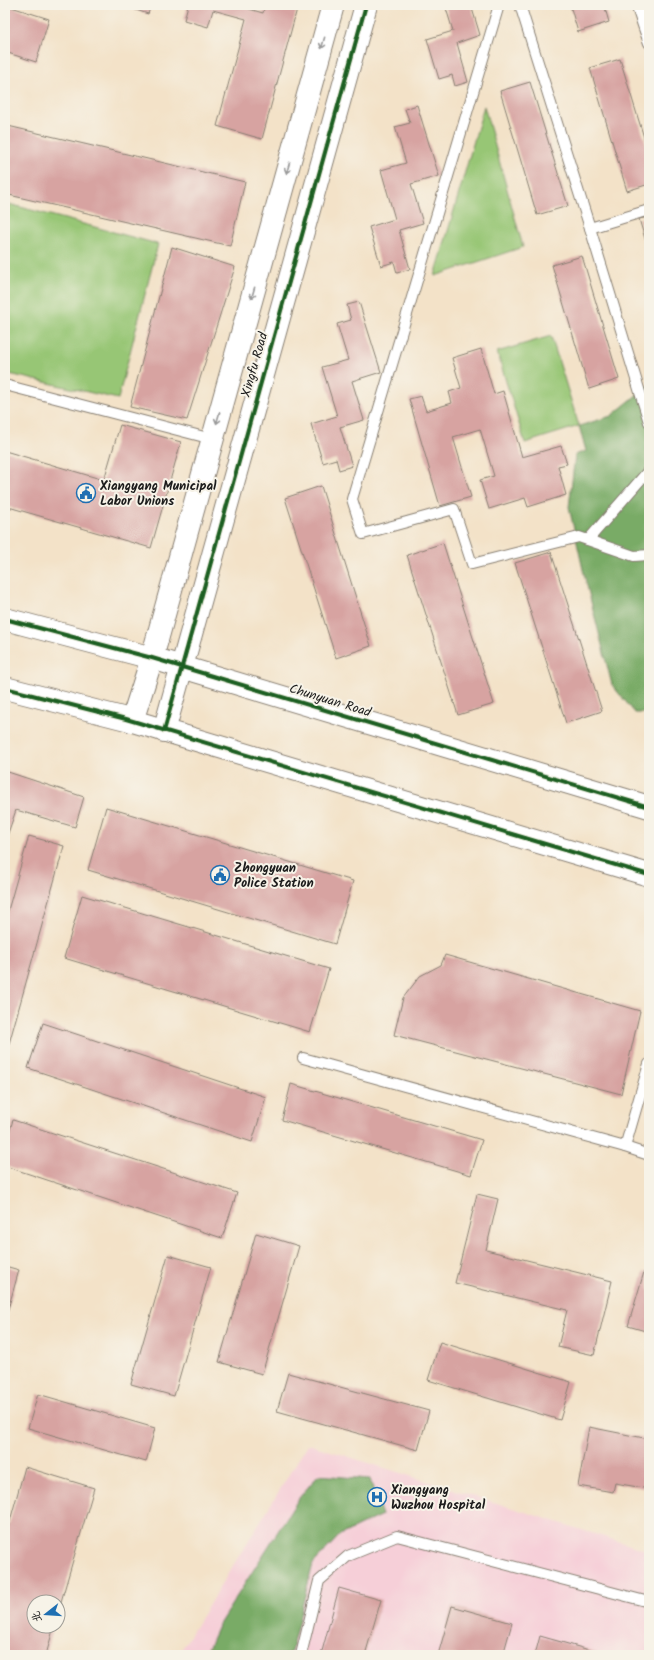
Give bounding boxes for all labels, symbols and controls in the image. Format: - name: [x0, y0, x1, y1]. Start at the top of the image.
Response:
- one-way arrow: [318, 36, 326, 49]
- one-way arrow: [284, 161, 291, 174]
- one-way arrow: [249, 286, 256, 299]
- street label: Xingfu Road: [236, 330, 274, 400]
- one-way arrow: [214, 412, 221, 425]
- place label: Xiangyang Municipal Labor Unions: [99, 476, 217, 512]
- public building icon: Xiangyang Municipal Labor Unions: [75, 482, 97, 504]
- street label: Chunyuan Road: [286, 679, 374, 724]
- place label: Zhongyuan Police Station: [234, 858, 314, 894]
- public building icon: Zhongyuan Police Station: [209, 864, 231, 886]
- place label: Xiangyang Wuzhou Hospital: [390, 1480, 486, 1516]
- hospital icon: Xiangyang Wuzhou Hospital: [366, 1486, 388, 1508]
- north arrow: [26, 1594, 66, 1634]
- text: 北: [27, 1609, 48, 1625]

